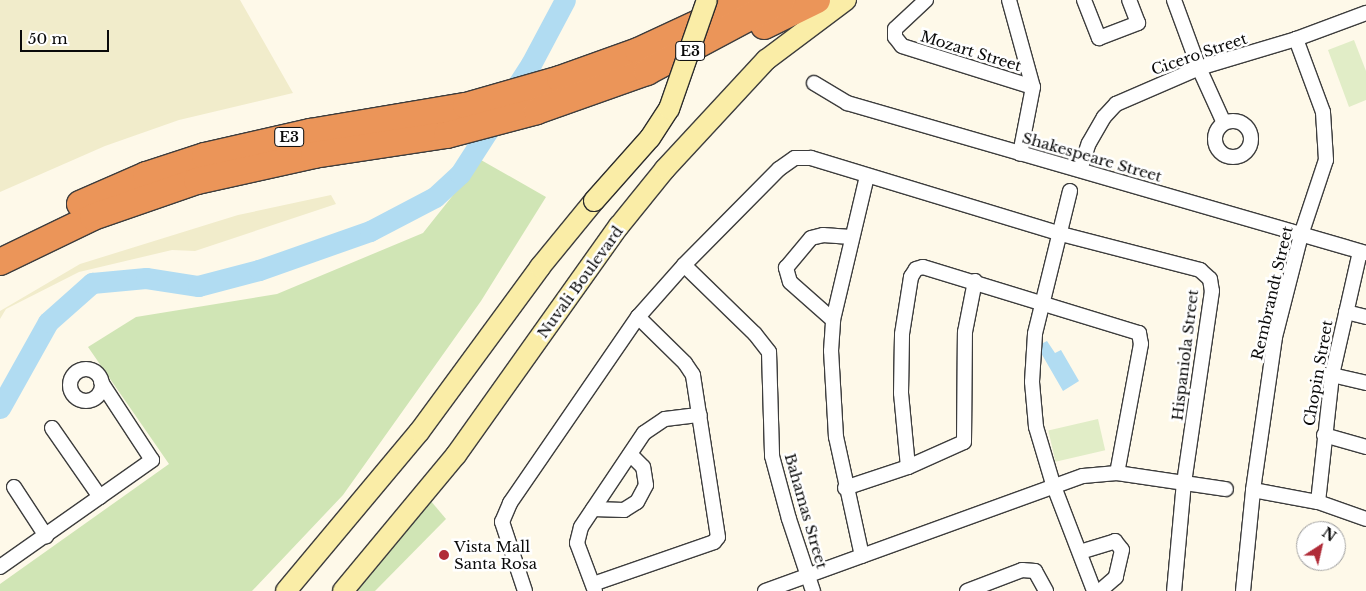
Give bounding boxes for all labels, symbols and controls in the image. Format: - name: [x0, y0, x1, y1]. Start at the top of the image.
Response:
- scale bar: [22, 20, 111, 52]
- street label: Mozart Street: [918, 27, 1024, 75]
- text: 50 m: [28, 29, 68, 48]
- street label: Cicero Street: [1149, 29, 1249, 79]
- road number: E3: [675, 40, 705, 62]
- road number: E3: [274, 125, 304, 148]
- street label: Shakespeare Street: [1020, 128, 1164, 186]
- street label: Nuvali Boulevard: [533, 223, 627, 341]
- street label: Rembrandt Street: [1248, 224, 1296, 362]
- street label: Hispaniola Street: [1168, 288, 1202, 422]
- street label: Chopin Street: [1300, 319, 1336, 427]
- street label: Bahamas Street: [781, 451, 831, 571]
- north arrow: [1296, 521, 1346, 571]
- text: N: [1318, 523, 1340, 546]
- place label: Vista Mall Santa Rosa: [454, 537, 537, 572]
- marker: Vista Mall Santa Rosa: [438, 549, 450, 561]

